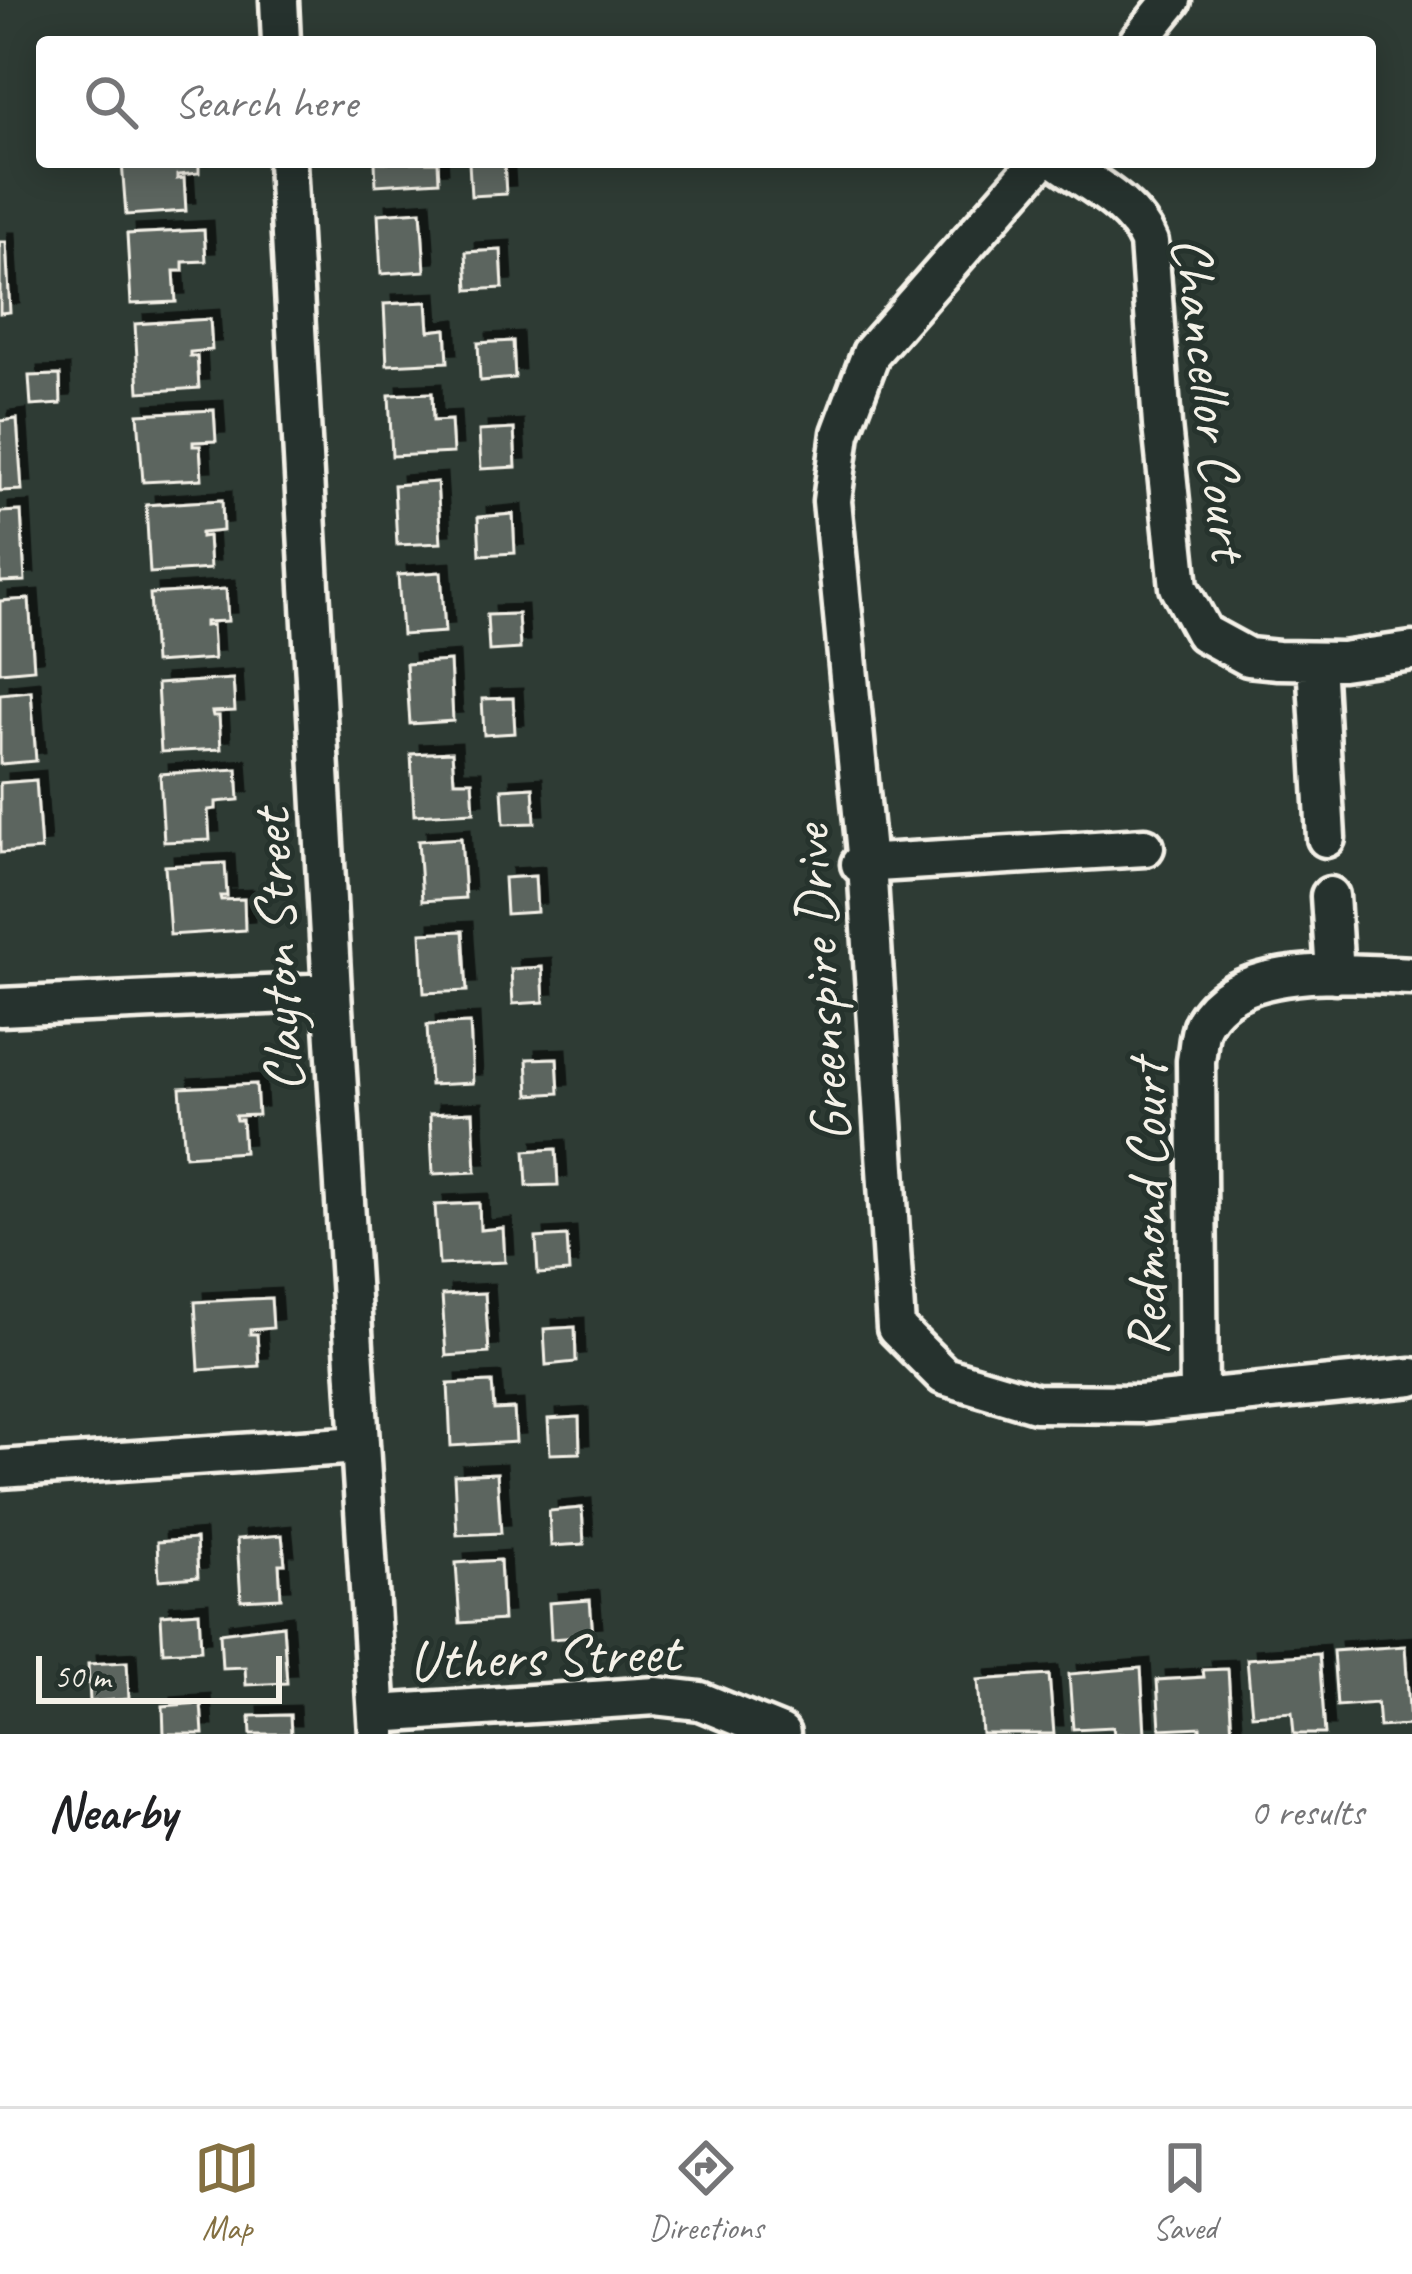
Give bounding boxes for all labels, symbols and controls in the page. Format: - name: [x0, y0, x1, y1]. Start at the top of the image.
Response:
- search box: [36, 36, 1376, 168]
- icon: search: [78, 69, 144, 135]
- text: Search here: [174, 74, 357, 131]
- street label: Chancellor Court: [1155, 232, 1267, 569]
- street label: Clayton Street: [233, 803, 320, 1094]
- street label: Greenspire Drive: [773, 820, 867, 1145]
- street label: Redmond Court: [1111, 1053, 1183, 1356]
- street label: Uthers Street: [408, 1615, 686, 1697]
- scale bar: [36, 1650, 282, 1703]
- text: 50 m: [54, 1656, 110, 1698]
- text: Nearby: [48, 1780, 176, 1844]
- text: 0 results: [1250, 1788, 1364, 1837]
- tab: Map: [194, 2135, 260, 2249]
- tab: Directions: [649, 2135, 763, 2249]
- tab: Saved: [1152, 2135, 1218, 2249]

